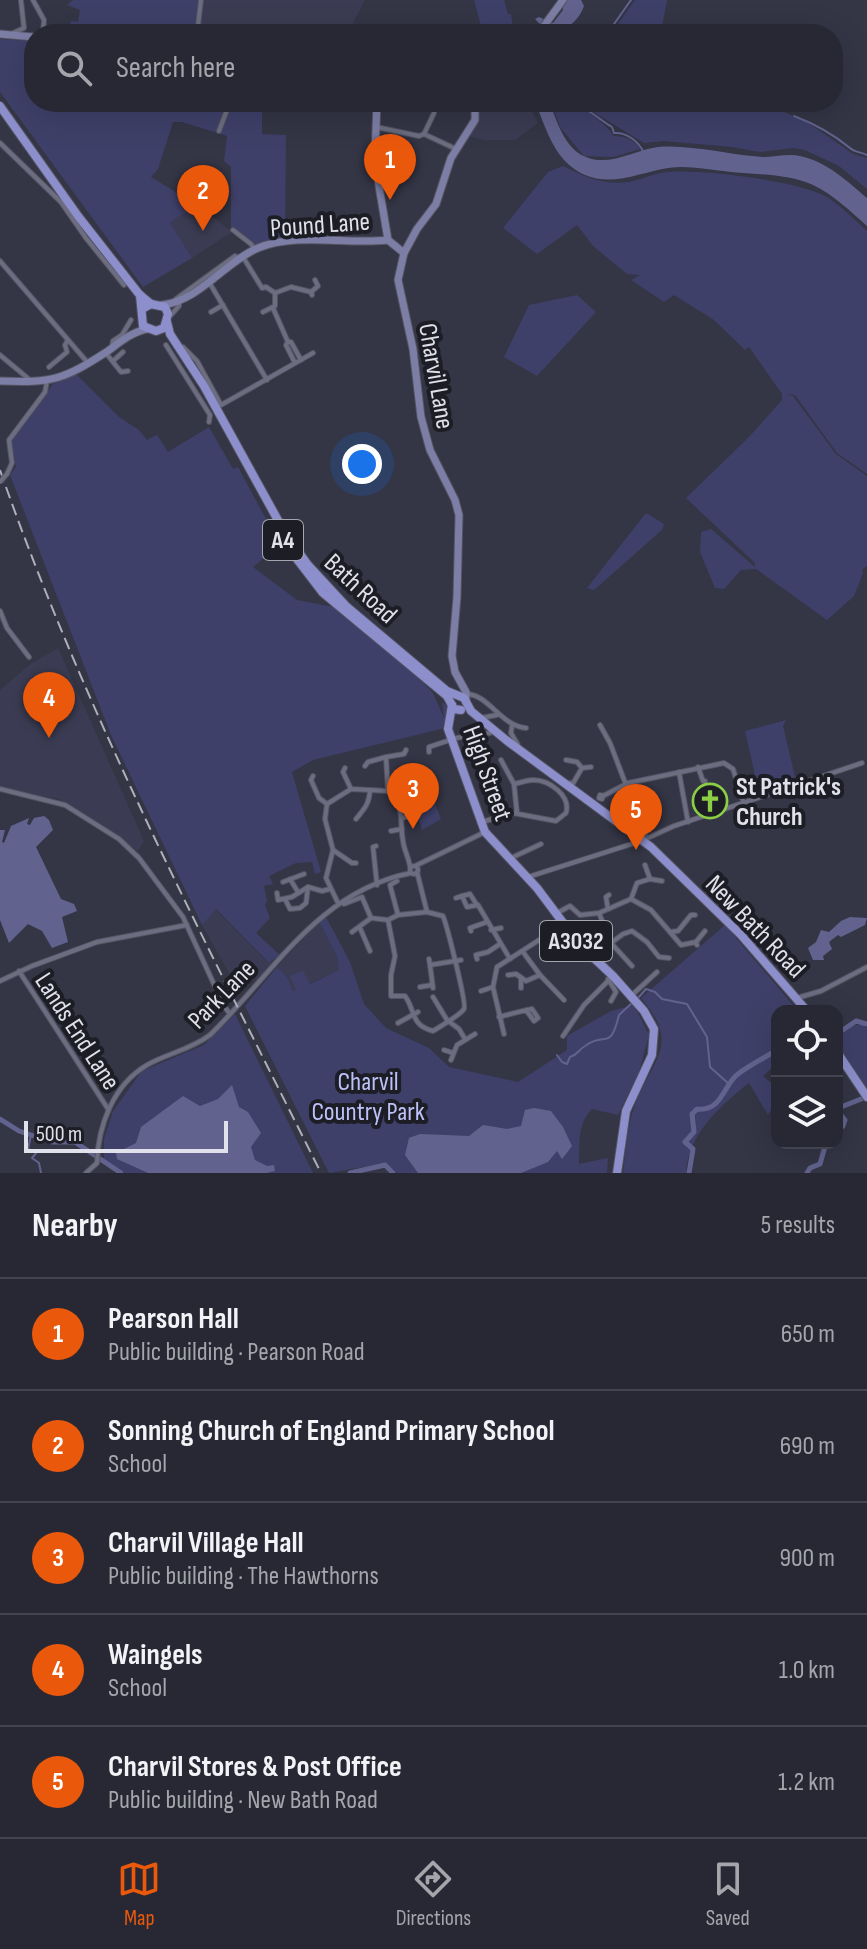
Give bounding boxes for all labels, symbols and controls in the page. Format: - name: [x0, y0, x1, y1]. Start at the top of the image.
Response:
- search box: [24, 24, 843, 112]
- icon: search: [52, 46, 96, 90]
- text: Search here: [116, 50, 235, 86]
- pin: 1: [364, 134, 416, 200]
- pin: 2: [177, 165, 229, 231]
- street label: Pound Lane: [269, 207, 371, 244]
- street label: Charvil Lane: [411, 321, 460, 431]
- your location: [342, 444, 382, 484]
- road number: A4: [263, 520, 303, 560]
- street label: Bath Road: [317, 548, 403, 630]
- pin: 4: [23, 672, 75, 738]
- street label: High Street: [455, 722, 518, 825]
- pin: 3: [387, 763, 439, 829]
- place label: St Patrick's Church: [736, 772, 841, 833]
- church icon: St Patrick's Church: [691, 782, 729, 820]
- pin: 5: [610, 784, 662, 850]
- street label: New Bath Road: [698, 869, 811, 985]
- road number: A3032: [540, 921, 612, 961]
- street label: Park Lane: [182, 954, 262, 1036]
- street label: Lands End Lane: [27, 968, 126, 1096]
- map controls: [771, 1005, 843, 1149]
- button: locate: [771, 1005, 843, 1077]
- park label: Charvil Country Park: [311, 1067, 425, 1128]
- button: layers: [771, 1077, 843, 1149]
- scale bar: [24, 1117, 228, 1153]
- text: 500 m: [36, 1121, 82, 1148]
- text: Nearby: [32, 1205, 118, 1246]
- text: 5 results: [761, 1210, 835, 1241]
- text: Pearson Hall: [108, 1301, 239, 1337]
- text: 1: [53, 1319, 63, 1350]
- text: 650 m: [781, 1319, 835, 1350]
- text: Public building · Pearson Road: [108, 1337, 365, 1368]
- text: Sonning Church of England Primary School: [108, 1413, 555, 1449]
- text: 2: [52, 1431, 64, 1462]
- text: 690 m: [780, 1431, 835, 1462]
- text: School: [108, 1449, 167, 1480]
- text: Charvil Village Hall: [108, 1525, 304, 1561]
- text: 3: [52, 1543, 64, 1574]
- text: 900 m: [779, 1543, 835, 1574]
- text: Public building · The Hawthorns: [108, 1561, 379, 1592]
- text: Waingels: [108, 1637, 203, 1673]
- text: 4: [52, 1655, 64, 1686]
- text: 1.0 km: [779, 1655, 835, 1686]
- text: School: [108, 1673, 167, 1704]
- text: Charvil Stores & Post Office: [108, 1749, 402, 1785]
- text: 5: [52, 1767, 64, 1798]
- text: 1.2 km: [778, 1767, 835, 1798]
- text: Public building · New Bath Road: [108, 1785, 378, 1816]
- tab: Map: [117, 1857, 161, 1932]
- tab: Directions: [396, 1857, 471, 1932]
- tab: Saved: [706, 1857, 750, 1932]

